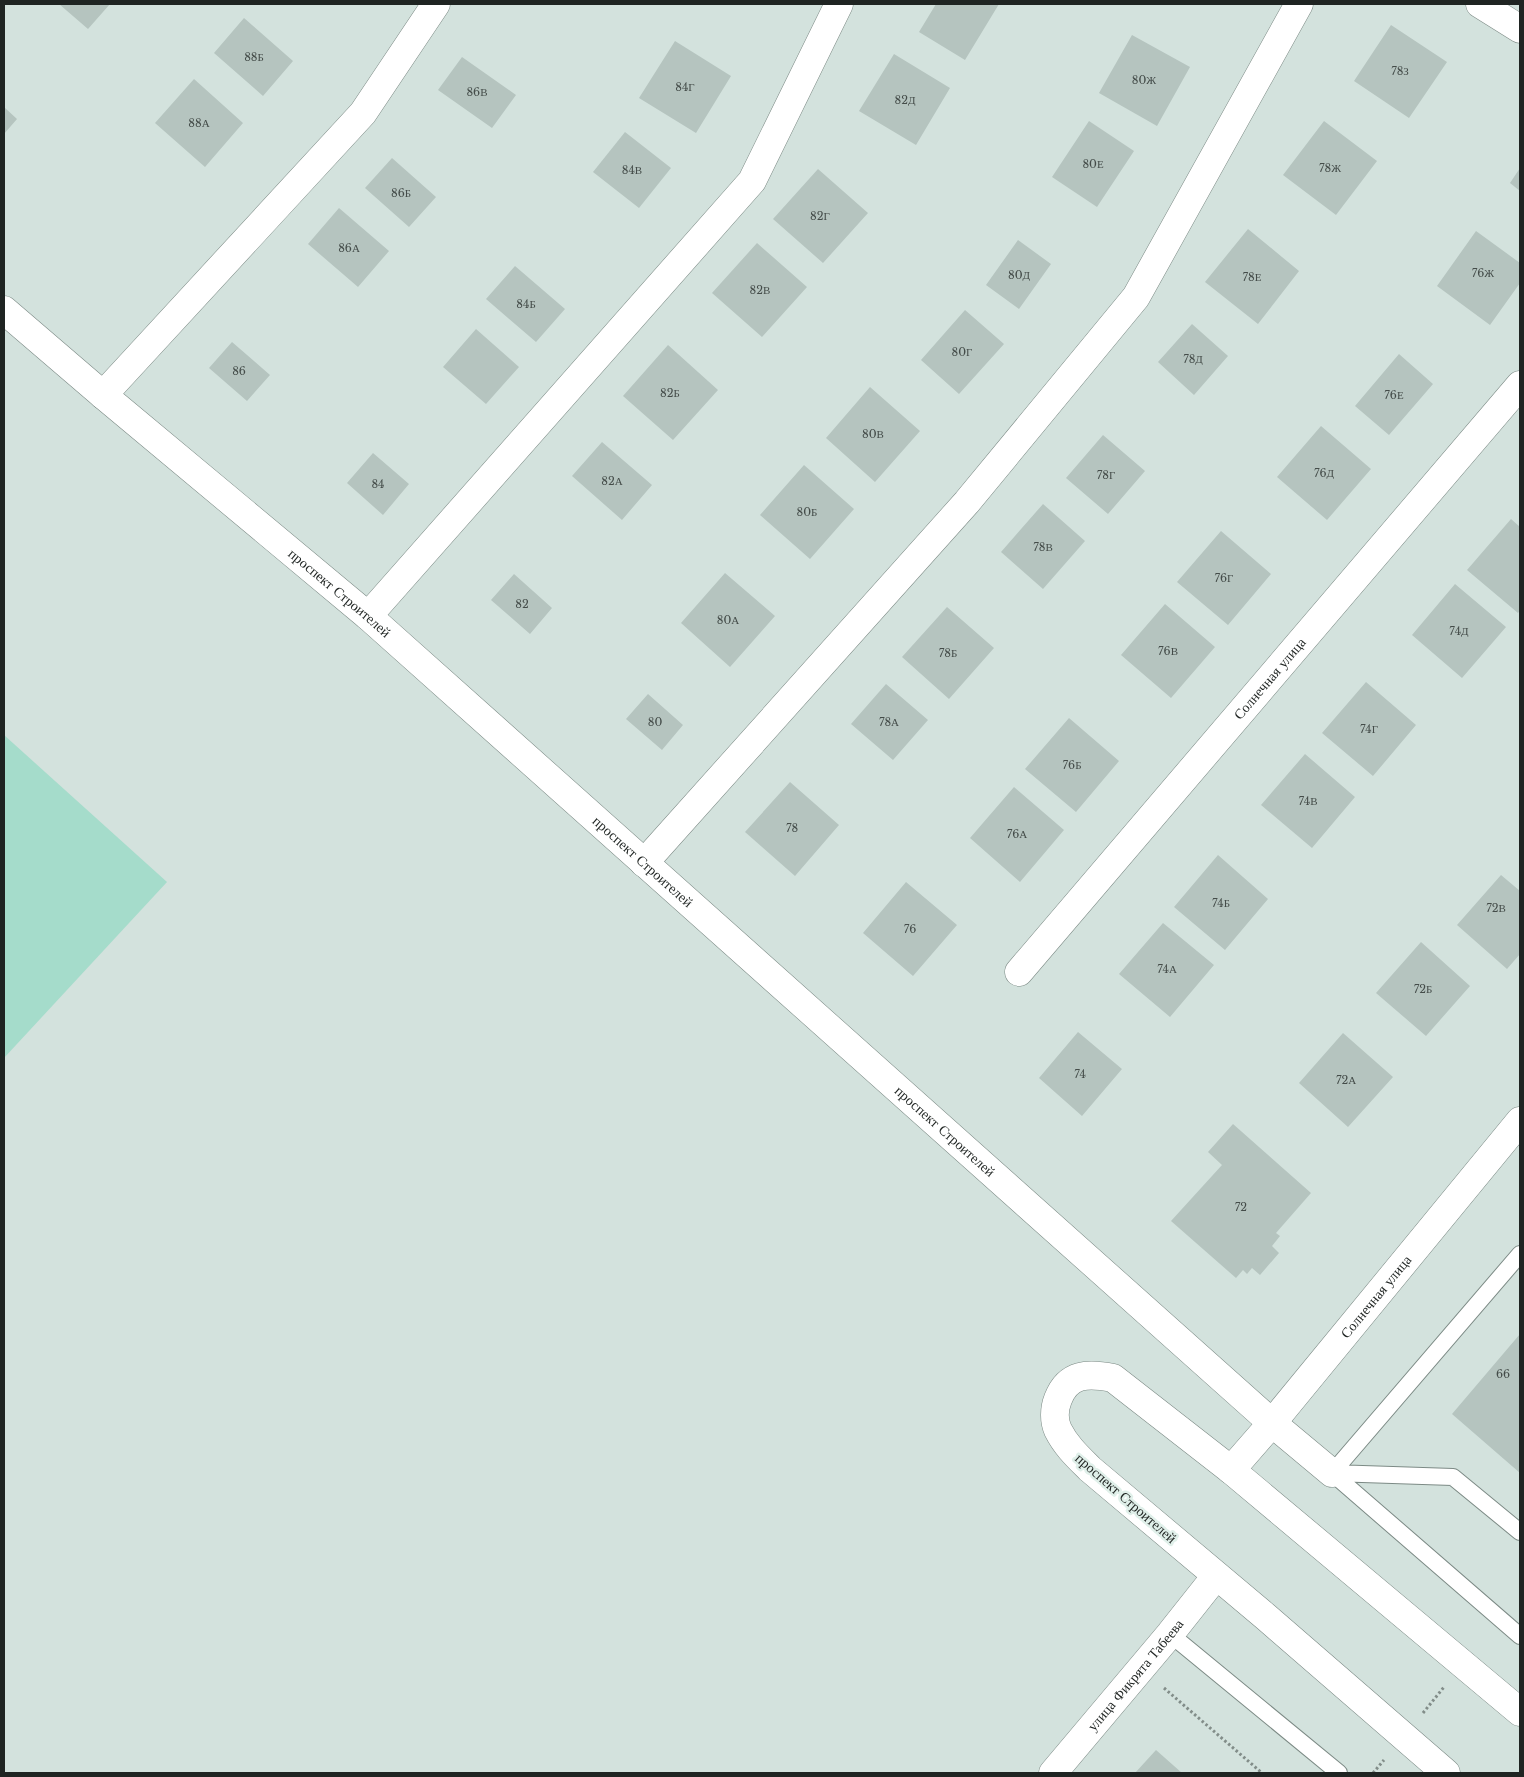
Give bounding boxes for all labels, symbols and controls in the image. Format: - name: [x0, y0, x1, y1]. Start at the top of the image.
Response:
- house number: 88Б: [244, 50, 264, 64]
- house number: 78З: [1391, 64, 1409, 78]
- house number: 80Ж: [1132, 73, 1156, 87]
- house number: 84Г: [675, 80, 695, 94]
- house number: 86В: [466, 85, 488, 99]
- house number: 82Д: [895, 93, 916, 107]
- house number: 88А: [188, 116, 210, 130]
- house number: 80Е: [1082, 157, 1104, 171]
- house number: 78Ж: [1319, 161, 1341, 175]
- house number: 84В: [622, 163, 642, 177]
- house number: 86Б: [391, 186, 411, 200]
- house number: 82Г: [810, 209, 830, 223]
- house number: 86А: [338, 241, 360, 255]
- house number: 76Ж: [1472, 266, 1494, 280]
- house number: 80Д: [1008, 268, 1031, 282]
- house number: 78Е: [1243, 270, 1262, 284]
- house number: 82В: [750, 283, 770, 297]
- house number: 84Б: [516, 297, 536, 311]
- house number: 80Г: [952, 345, 972, 359]
- house number: 78Д: [1183, 352, 1203, 366]
- house number: 86: [232, 364, 246, 378]
- house number: 82Б: [660, 386, 680, 400]
- house number: 76Е: [1384, 388, 1404, 402]
- house number: 80В: [862, 427, 884, 441]
- house number: 76Д: [1314, 466, 1335, 480]
- house number: 78Г: [1097, 468, 1115, 482]
- house number: 82А: [601, 474, 623, 488]
- house number: 84: [371, 477, 385, 491]
- house number: 80Б: [797, 505, 817, 519]
- house number: 78В: [1033, 540, 1053, 554]
- street label: проспект Строителей: [285, 545, 395, 642]
- house number: 76Г: [1215, 571, 1233, 585]
- house number: 82: [515, 597, 529, 611]
- house number: 80А: [717, 613, 739, 627]
- house number: 74Д: [1449, 624, 1469, 638]
- street label: Солнечная улица: [1230, 633, 1310, 723]
- house number: 76В: [1158, 644, 1178, 658]
- house number: 78Б: [939, 646, 957, 660]
- house number: 80: [648, 715, 662, 729]
- house number: 78А: [879, 715, 899, 729]
- house number: 74Г: [1360, 722, 1378, 736]
- house number: 76Б: [1063, 758, 1081, 772]
- house number: 74В: [1298, 794, 1318, 808]
- street label: проспект Строителей: [589, 812, 697, 911]
- house number: 78: [786, 821, 798, 835]
- house number: 76А: [1007, 827, 1027, 841]
- house number: 74Б: [1212, 896, 1230, 910]
- house number: 72В: [1486, 901, 1506, 915]
- house number: 76: [904, 922, 916, 936]
- house number: 74А: [1157, 962, 1177, 976]
- house number: 72Б: [1414, 982, 1432, 996]
- house number: 74: [1074, 1067, 1086, 1081]
- house number: 72А: [1336, 1073, 1356, 1087]
- street label: проспект Строителей: [891, 1082, 999, 1181]
- house number: 72: [1235, 1200, 1247, 1214]
- street label: Солнечная улица: [1336, 1251, 1416, 1342]
- house number: 66: [1496, 1367, 1510, 1381]
- street label: проспект Строителей: [1072, 1449, 1181, 1547]
- street label: улица Фикрята Табеева: [1083, 1615, 1188, 1735]

